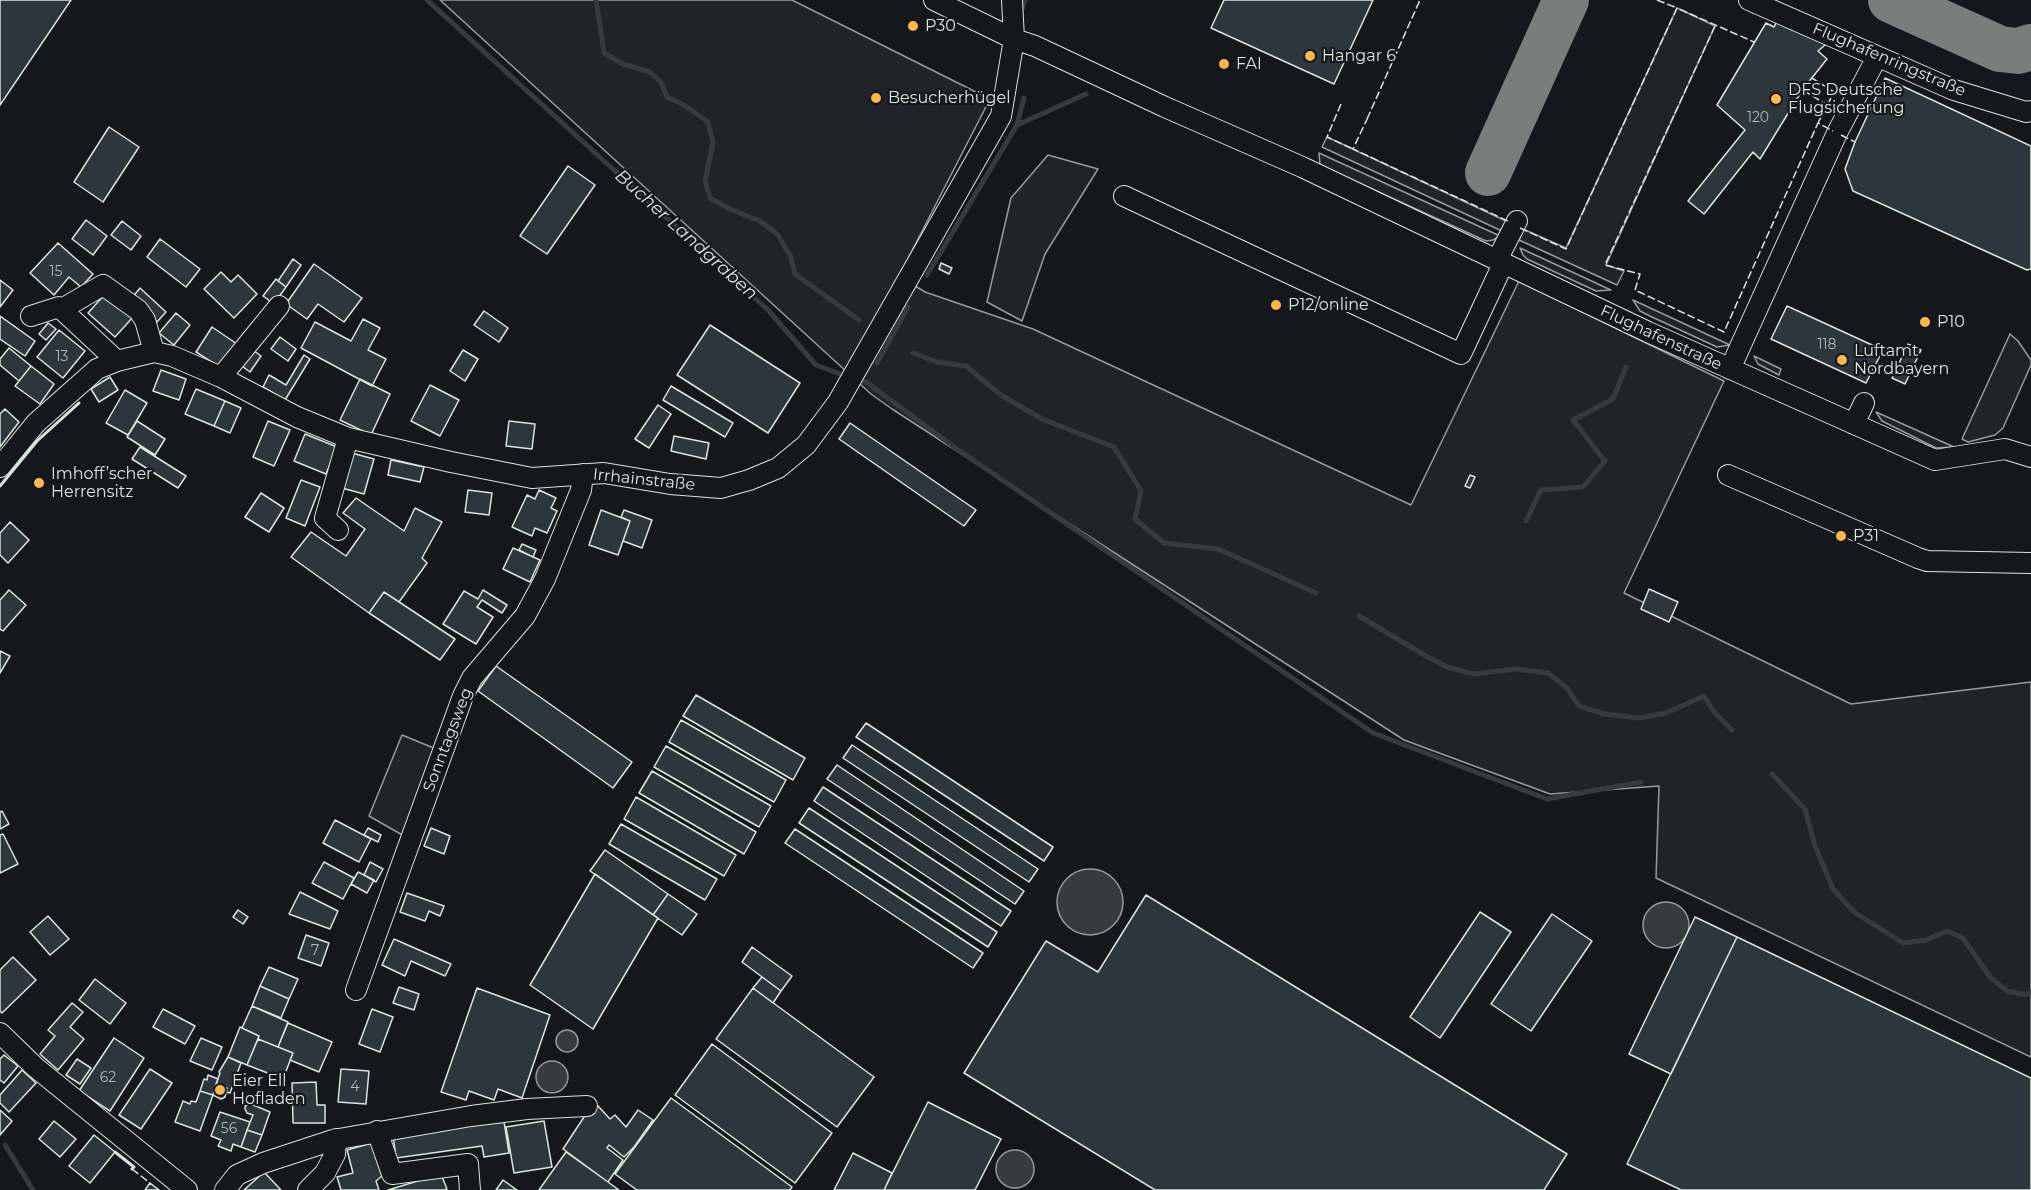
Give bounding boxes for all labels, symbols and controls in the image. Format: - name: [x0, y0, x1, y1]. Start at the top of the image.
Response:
- place label: P30: [925, 16, 956, 36]
- marker: P30: [906, 19, 920, 33]
- street label: Flughafenringstraße: [1810, 19, 1968, 101]
- place label: Hangar 6: [1322, 46, 1396, 66]
- marker: Hangar 6: [1303, 49, 1317, 63]
- place label: FAI: [1236, 54, 1262, 74]
- marker: FAI: [1217, 57, 1231, 71]
- place label: DFS Deutsche Flugsicherung: [1788, 80, 1905, 118]
- place label: Besucherhügel: [888, 88, 1010, 108]
- marker: Besucherhügel: [869, 91, 883, 105]
- marker: DFS Deutsche Flugsicherung: [1769, 92, 1783, 106]
- house number: 120: [1747, 110, 1769, 126]
- water label: Bucher Landgraben: [610, 165, 762, 305]
- house number: 15: [50, 264, 62, 280]
- place label: P12/online: [1288, 295, 1369, 315]
- marker: P12/online: [1269, 298, 1283, 312]
- street label: Flughafenstraße: [1597, 301, 1725, 375]
- place label: P10: [1937, 312, 1965, 332]
- marker: P10: [1918, 315, 1932, 329]
- house number: 118: [1817, 337, 1837, 353]
- place label: Luftamt Nordbayern: [1854, 341, 1949, 379]
- house number: 13: [56, 349, 68, 365]
- marker: Luftamt Nordbayern: [1835, 353, 1849, 367]
- place label: Imhoff’scher Herrensitz: [51, 464, 153, 502]
- street label: Irrhainstraße: [592, 465, 696, 495]
- marker: Imhoff’scher Herrensitz: [32, 476, 46, 490]
- place label: P31: [1853, 526, 1879, 546]
- marker: P31: [1834, 529, 1848, 543]
- street label: Sonntagsweg: [419, 685, 477, 795]
- house number: 7: [311, 943, 319, 959]
- house number: 62: [100, 1070, 116, 1086]
- place label: Eier Ell Hofladen: [232, 1071, 306, 1109]
- house number: 4: [350, 1079, 360, 1095]
- marker: Eier Ell Hofladen: [213, 1083, 227, 1097]
- house number: 56: [221, 1121, 237, 1137]

